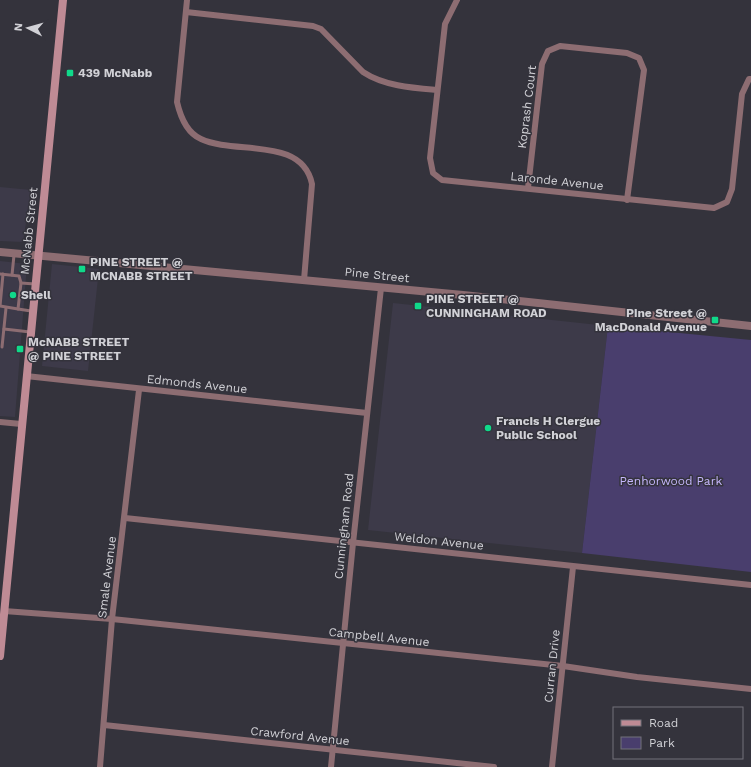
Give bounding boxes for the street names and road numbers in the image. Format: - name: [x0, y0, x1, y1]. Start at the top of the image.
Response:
- street label: Koprash Court: [515, 65, 539, 149]
- street label: Laronde Avenue: [510, 169, 604, 193]
- street label: McNabb Street: [17, 187, 41, 275]
- street label: Pine Street: [344, 265, 410, 285]
- street label: Edmonds Avenue: [146, 372, 248, 396]
- street label: Cunningham Road: [331, 472, 357, 580]
- street label: Weldon Avenue: [394, 529, 485, 553]
- street label: Smale Avenue: [95, 535, 119, 619]
- street label: Campbell Avenue: [328, 625, 430, 649]
- street label: Curran Drive: [541, 629, 563, 703]
- street label: Crawford Avenue: [250, 724, 350, 748]

